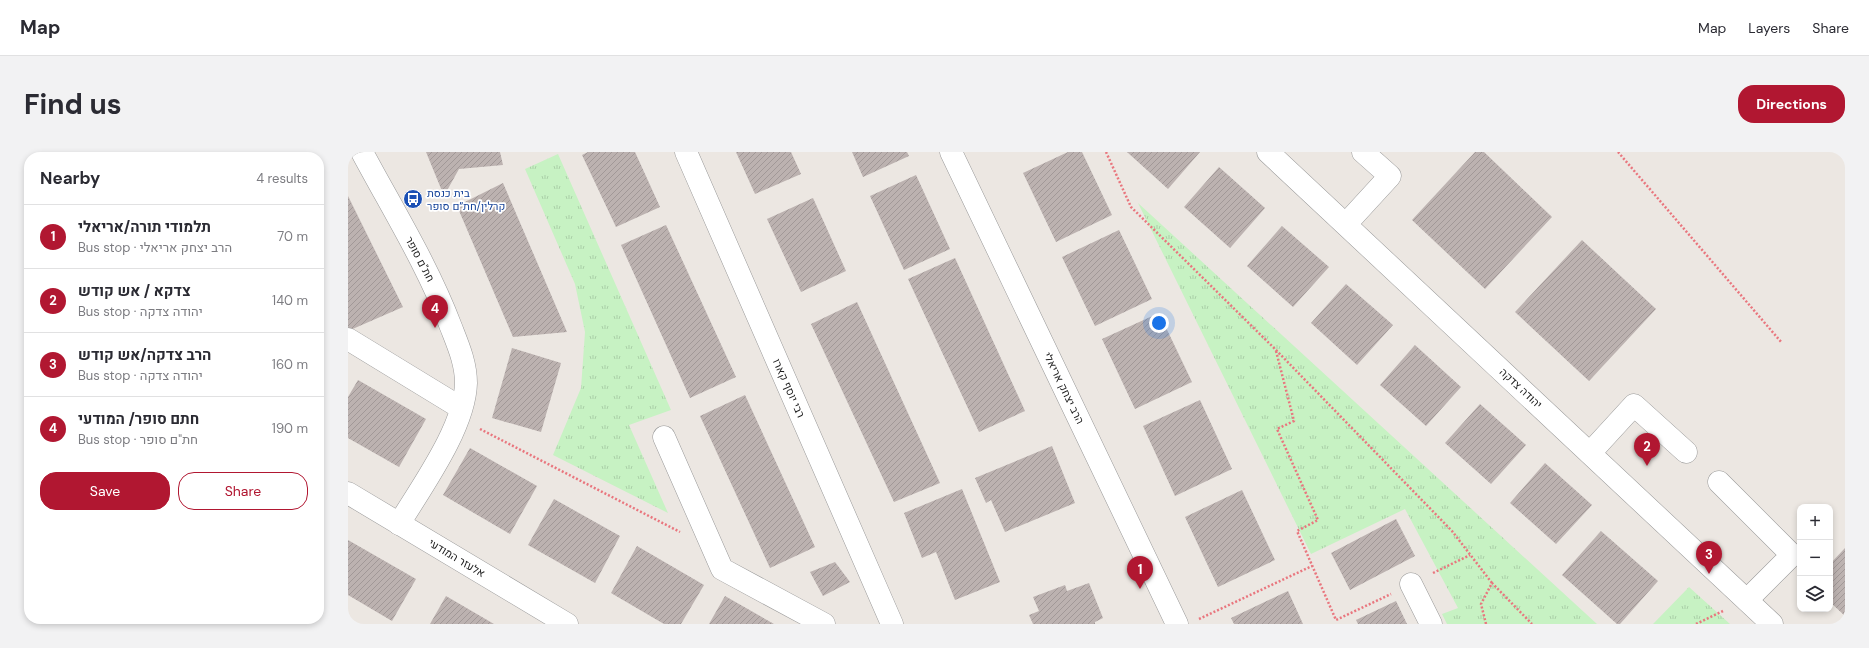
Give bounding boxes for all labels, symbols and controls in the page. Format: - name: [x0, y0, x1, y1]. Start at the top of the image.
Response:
- text: Map: [20, 15, 60, 40]
- text: Map: [1698, 19, 1726, 37]
- text: Layers: [1748, 19, 1790, 37]
- text: Share: [1812, 19, 1849, 37]
- button: Directions: [1738, 85, 1845, 123]
- text: Find us: [24, 86, 122, 123]
- text: Nearby: [40, 167, 100, 189]
- text: 4 results: [256, 170, 308, 187]
- place label: בית כנסת קרלין/חת״ם סופר: [427, 186, 505, 213]
- bus stop icon: בית כנסת קרלין/חת״ם סופר: [402, 188, 424, 210]
- text: תלמודי תורה/אריאלי: [78, 217, 211, 237]
- text: 1: [51, 228, 55, 245]
- text: 70 m: [277, 228, 308, 245]
- street label: חת"ם סופר: [402, 234, 438, 284]
- text: Bus stop · הרב יצחק אריאלי: [78, 239, 232, 256]
- text: צדקא / אש קודש: [78, 281, 191, 301]
- text: 2: [49, 292, 57, 309]
- text: 140 m: [272, 292, 308, 309]
- pin: 4: [422, 295, 448, 328]
- text: Bus stop · יהודה צדקה: [78, 303, 203, 320]
- your location: [1149, 313, 1169, 333]
- text: הרב צדקה/אש קודש: [78, 345, 211, 365]
- street label: הרב יצחק אריאלי: [1041, 350, 1087, 426]
- text: 3: [49, 356, 57, 373]
- text: 160 m: [272, 356, 308, 373]
- street label: רבי יוסף קארו: [770, 356, 808, 420]
- street label: יהודה צדקה: [1497, 365, 1545, 411]
- text: Bus stop · יהודה צדקה: [78, 367, 203, 384]
- text: חתם סופר/ המודעי: [78, 409, 199, 429]
- text: 4: [49, 420, 57, 437]
- text: 190 m: [272, 420, 308, 437]
- text: Bus stop · חת"ם סופר: [78, 431, 198, 448]
- pin: 2: [1634, 433, 1660, 466]
- button: Save: [40, 472, 170, 510]
- button: Share: [178, 472, 308, 510]
- map controls: [1797, 504, 1833, 612]
- button: +: [1797, 504, 1833, 540]
- street label: אלעזר המודעי: [426, 536, 488, 580]
- button: −: [1797, 540, 1833, 576]
- pin: 3: [1696, 541, 1722, 574]
- pin: 1: [1127, 556, 1153, 589]
- button: layers: [1797, 576, 1833, 612]

